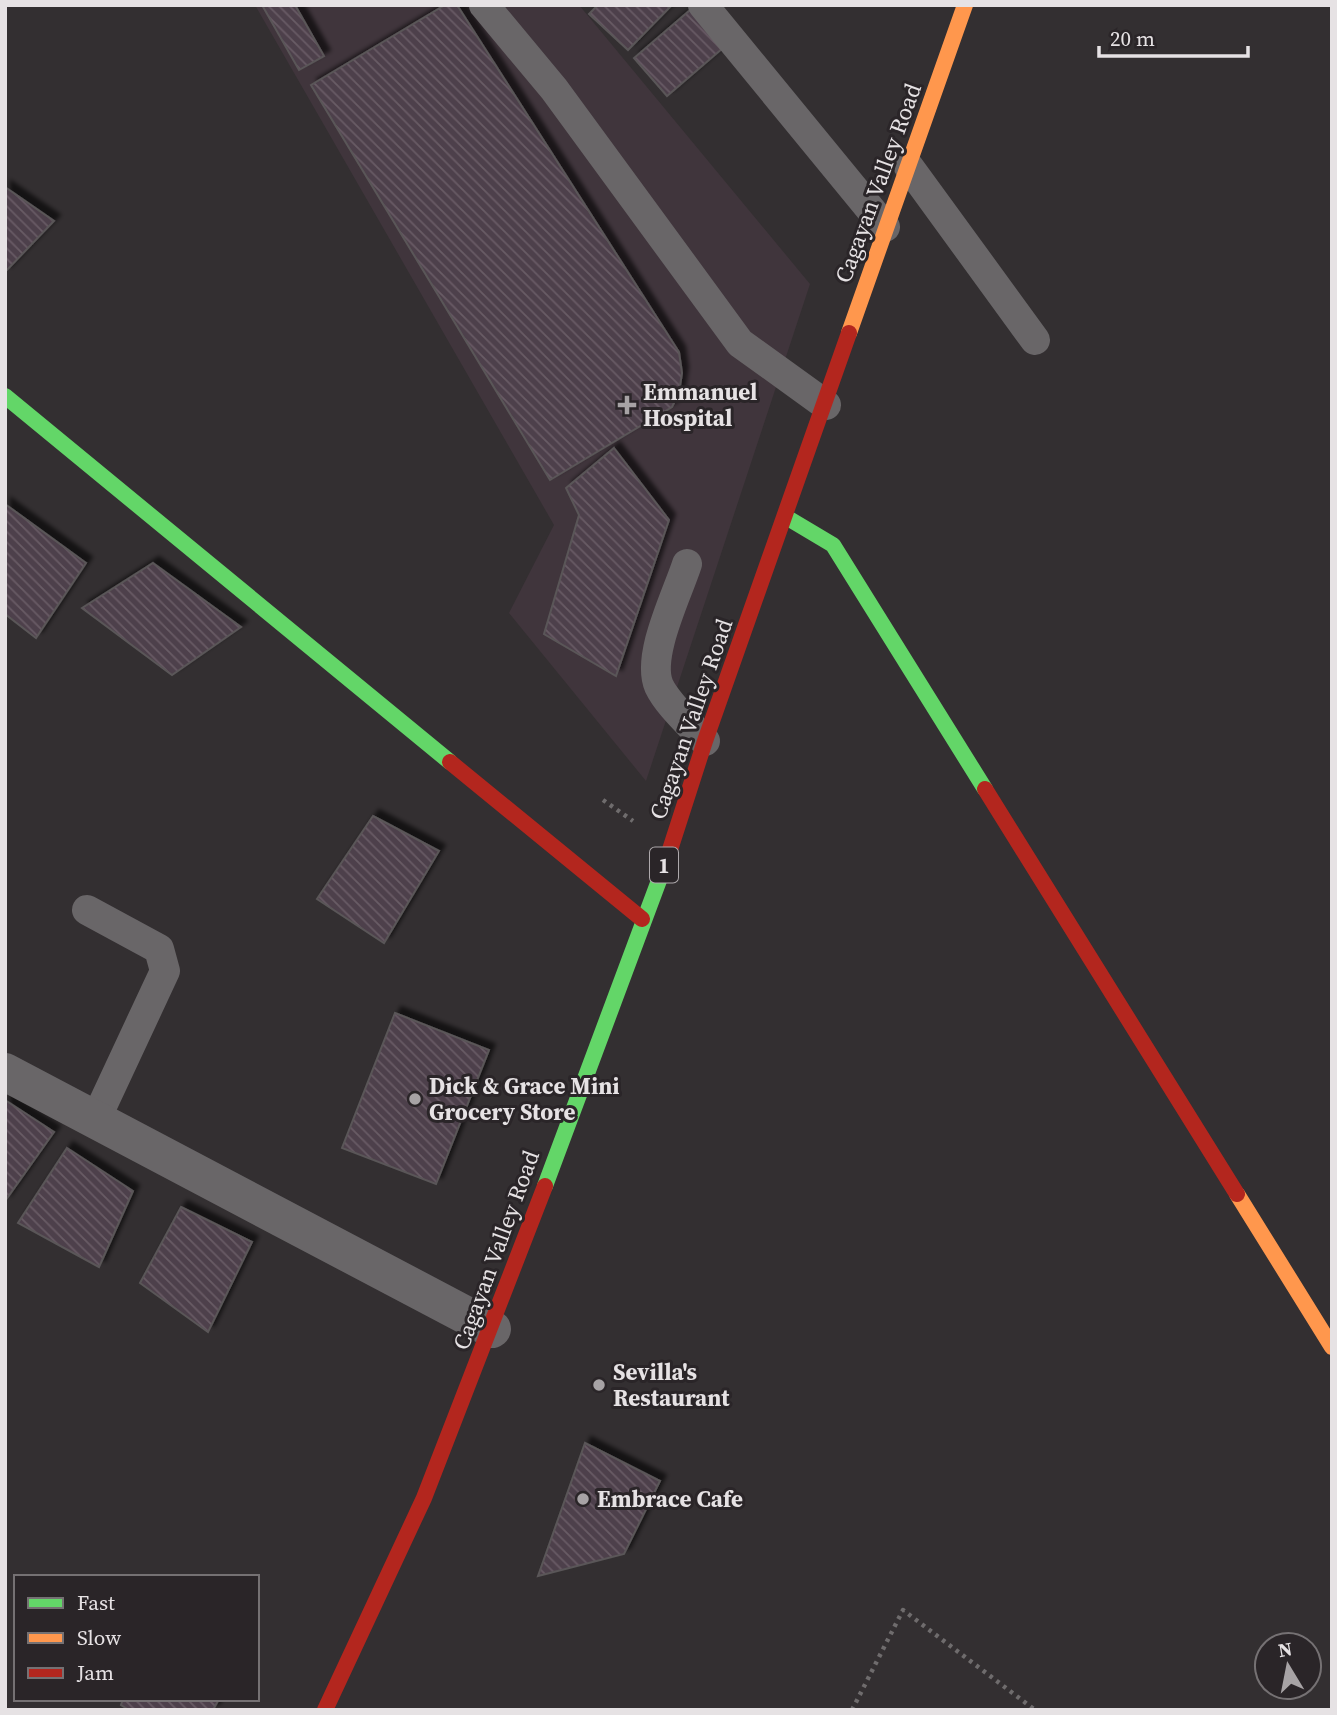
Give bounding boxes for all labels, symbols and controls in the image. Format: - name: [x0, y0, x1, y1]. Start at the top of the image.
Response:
- scale bar: [1099, 14, 1248, 58]
- text: 20 m: [1110, 24, 1155, 53]
- street label: Cagayan Valley Road: [827, 79, 929, 287]
- place label: Emmanuel Hospital: [643, 376, 757, 434]
- marker: Emmanuel Hospital: [617, 395, 637, 415]
- street label: Cagayan Valley Road: [642, 614, 740, 824]
- road number: 1: [650, 848, 678, 882]
- place label: Dick & Grace Mini Grocery Store: [429, 1070, 620, 1128]
- marker: Dick & Grace Mini Grocery Store: [407, 1091, 423, 1107]
- street label: Cagayan Valley Road: [445, 1146, 547, 1354]
- place label: Sevilla's Restaurant: [613, 1356, 730, 1414]
- marker: Sevilla's Restaurant: [591, 1377, 607, 1393]
- place label: Embrace Cafe: [597, 1483, 743, 1515]
- marker: Embrace Cafe: [575, 1491, 591, 1507]
- legend: [14, 1575, 259, 1701]
- text: Fast: [77, 1588, 115, 1617]
- text: Slow: [77, 1623, 121, 1652]
- north arrow: [1253, 1631, 1323, 1701]
- text: N: [1276, 1635, 1294, 1663]
- text: Jam: [76, 1658, 114, 1687]

